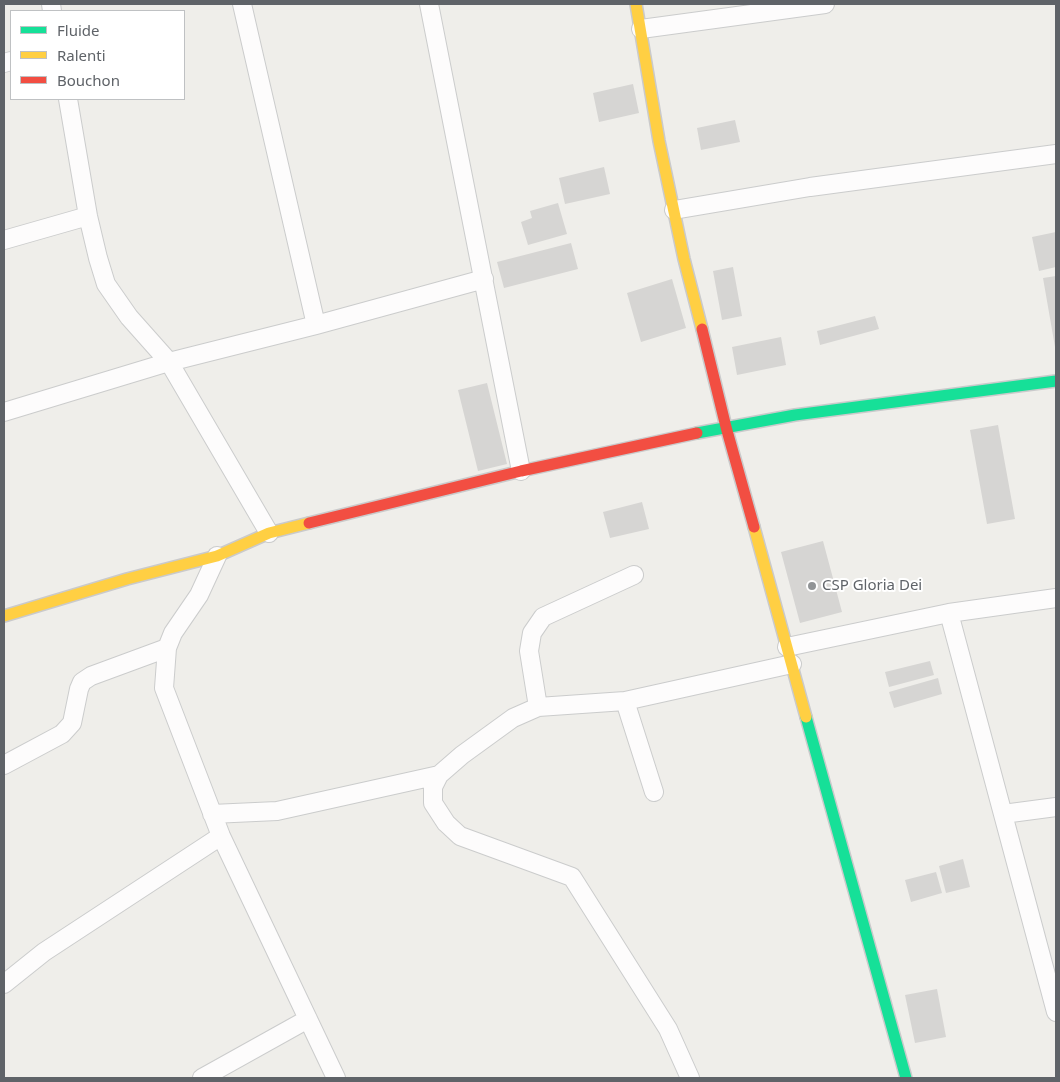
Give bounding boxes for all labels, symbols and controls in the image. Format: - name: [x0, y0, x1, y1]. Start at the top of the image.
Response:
- legend: [10, 10, 185, 100]
- text: Fluide: [57, 20, 99, 40]
- text: Ralenti: [57, 45, 106, 65]
- text: Bouchon: [57, 70, 120, 90]
- place label: CSP Gloria Dei: [822, 577, 922, 595]
- marker: CSP Gloria Dei: [806, 580, 818, 592]

